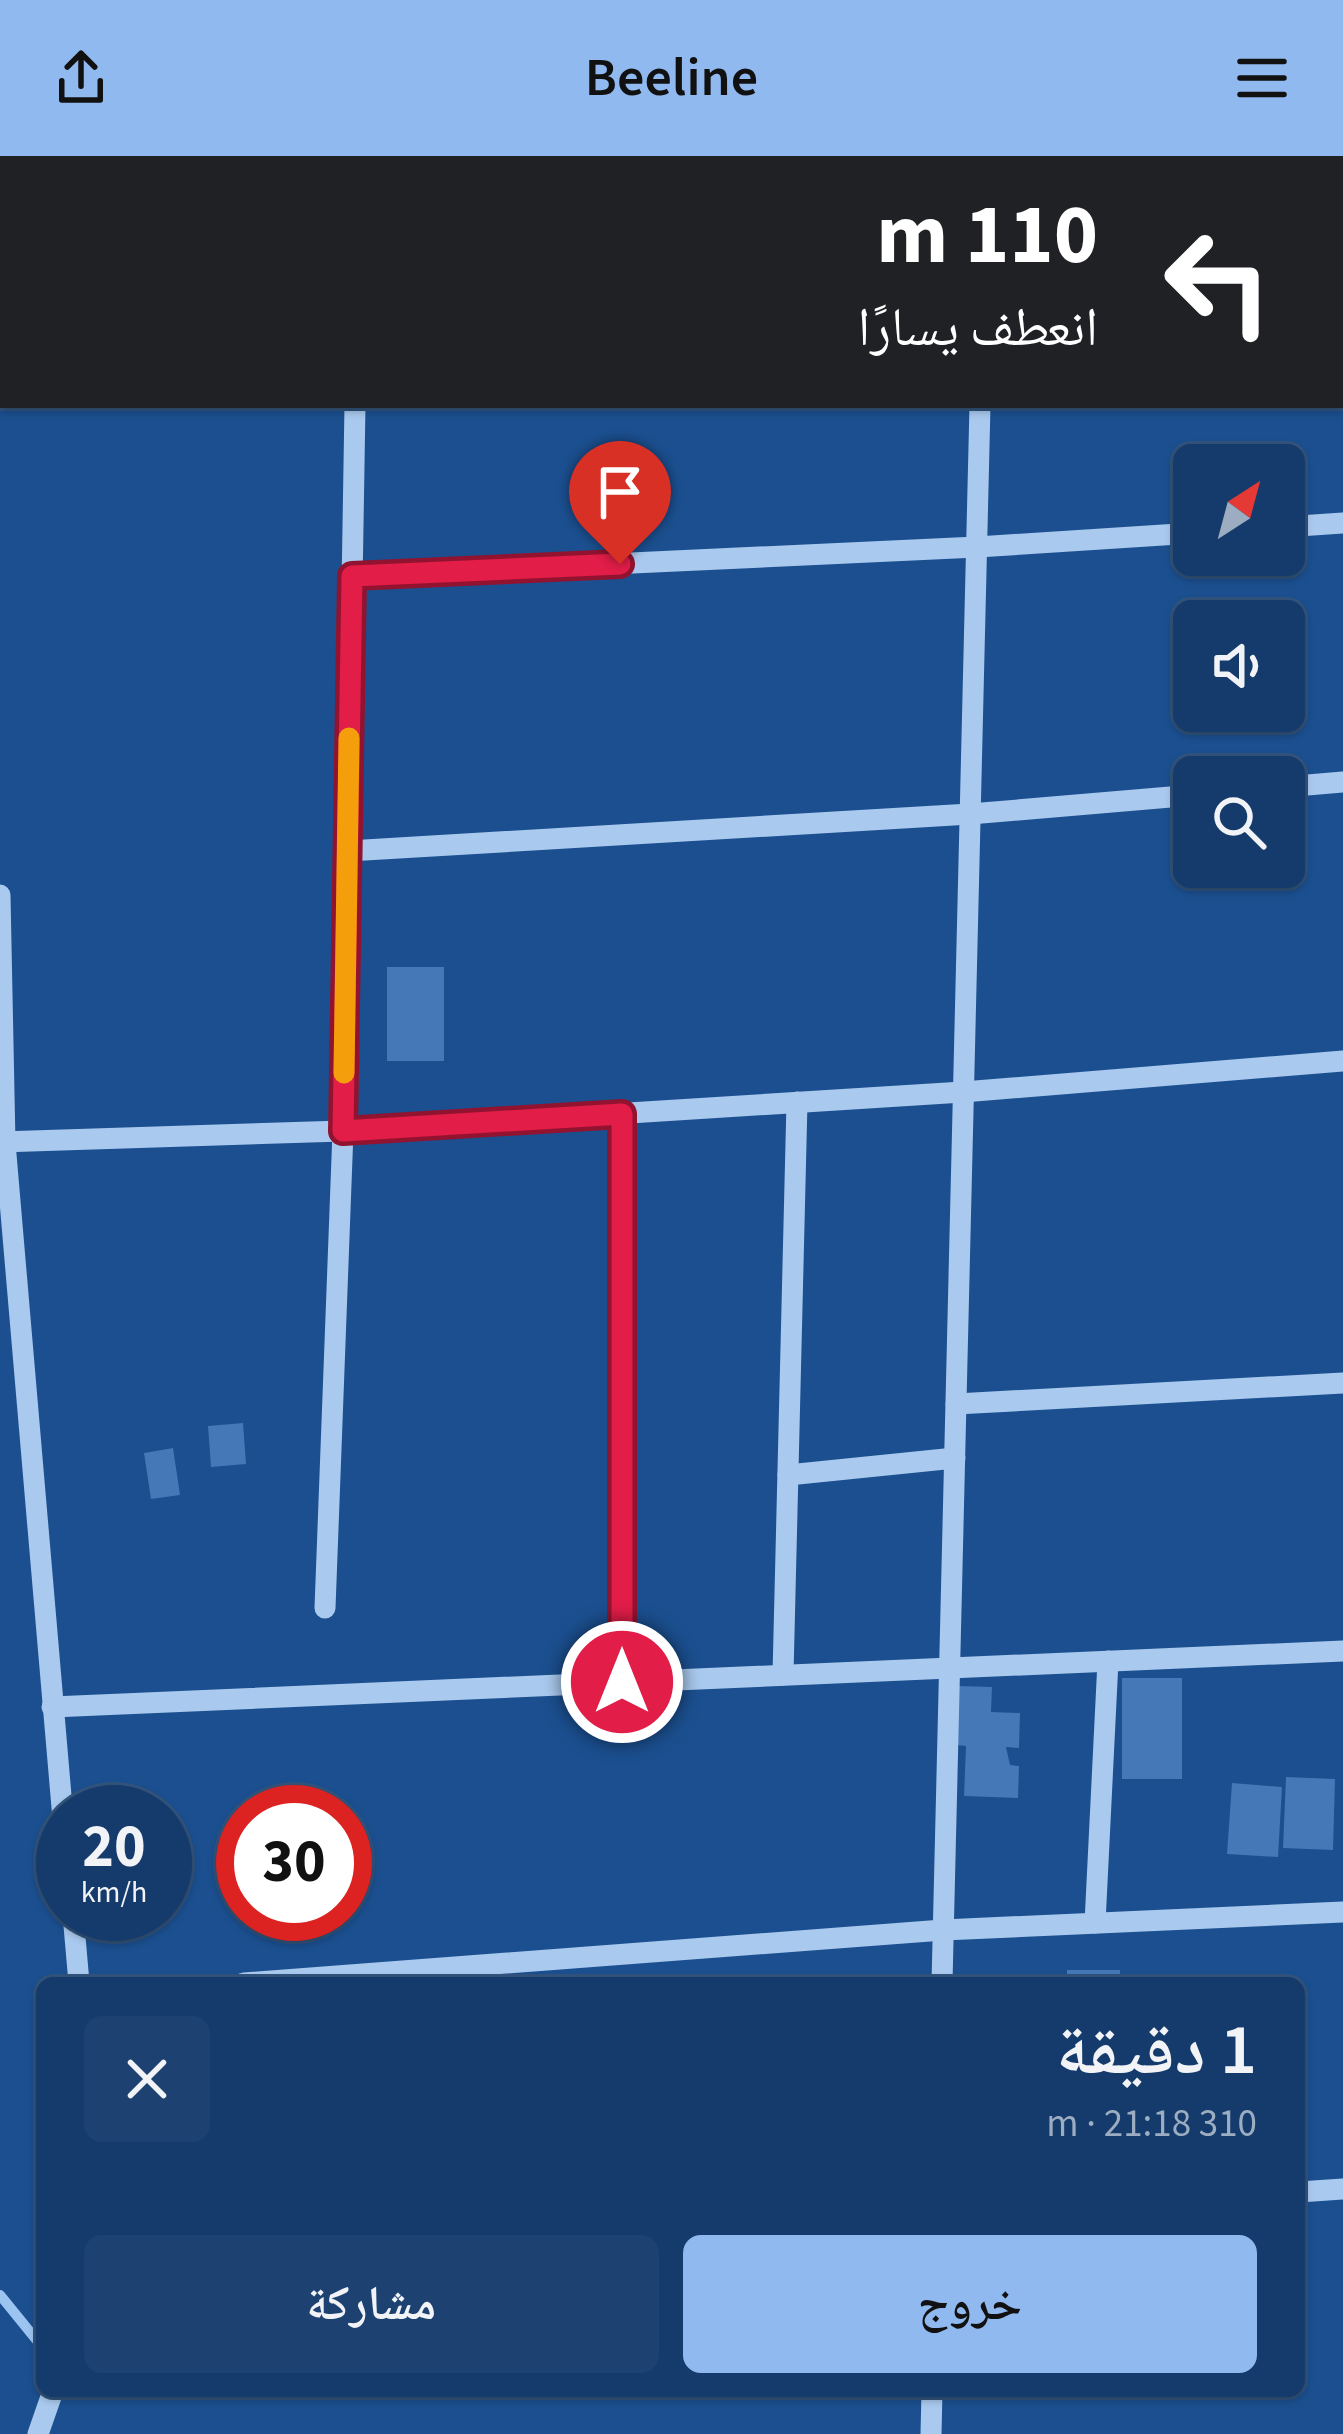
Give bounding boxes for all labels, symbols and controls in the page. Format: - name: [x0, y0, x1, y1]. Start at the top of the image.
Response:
- text: Beeline: [585, 40, 758, 117]
- icon: share: [48, 45, 114, 111]
- icon: menu: [1229, 45, 1295, 111]
- text: 110 m: [876, 176, 1098, 296]
- icon: left: [1140, 204, 1296, 360]
- text: انعطف يسارًا: [857, 290, 1098, 367]
- pin: [569, 441, 671, 564]
- north arrow: [1173, 444, 1305, 576]
- map controls: [1173, 444, 1305, 888]
- icon: arrive: [587, 459, 653, 525]
- button: sound: [1173, 600, 1305, 732]
- button: search: [1173, 756, 1305, 888]
- position arrow: [559, 1619, 685, 1745]
- speed limit sign: 30: [216, 1785, 372, 1941]
- text: 20: [82, 1805, 146, 1890]
- text: km/h: [81, 1871, 147, 1914]
- text: 1 دقيقة: [1056, 1999, 1257, 2102]
- button: close: [84, 2016, 210, 2142]
- text: 310 m · 21:18: [1046, 2096, 1257, 2152]
- button: مشاركة: [84, 2235, 659, 2373]
- button: خروج: [683, 2235, 1257, 2373]

